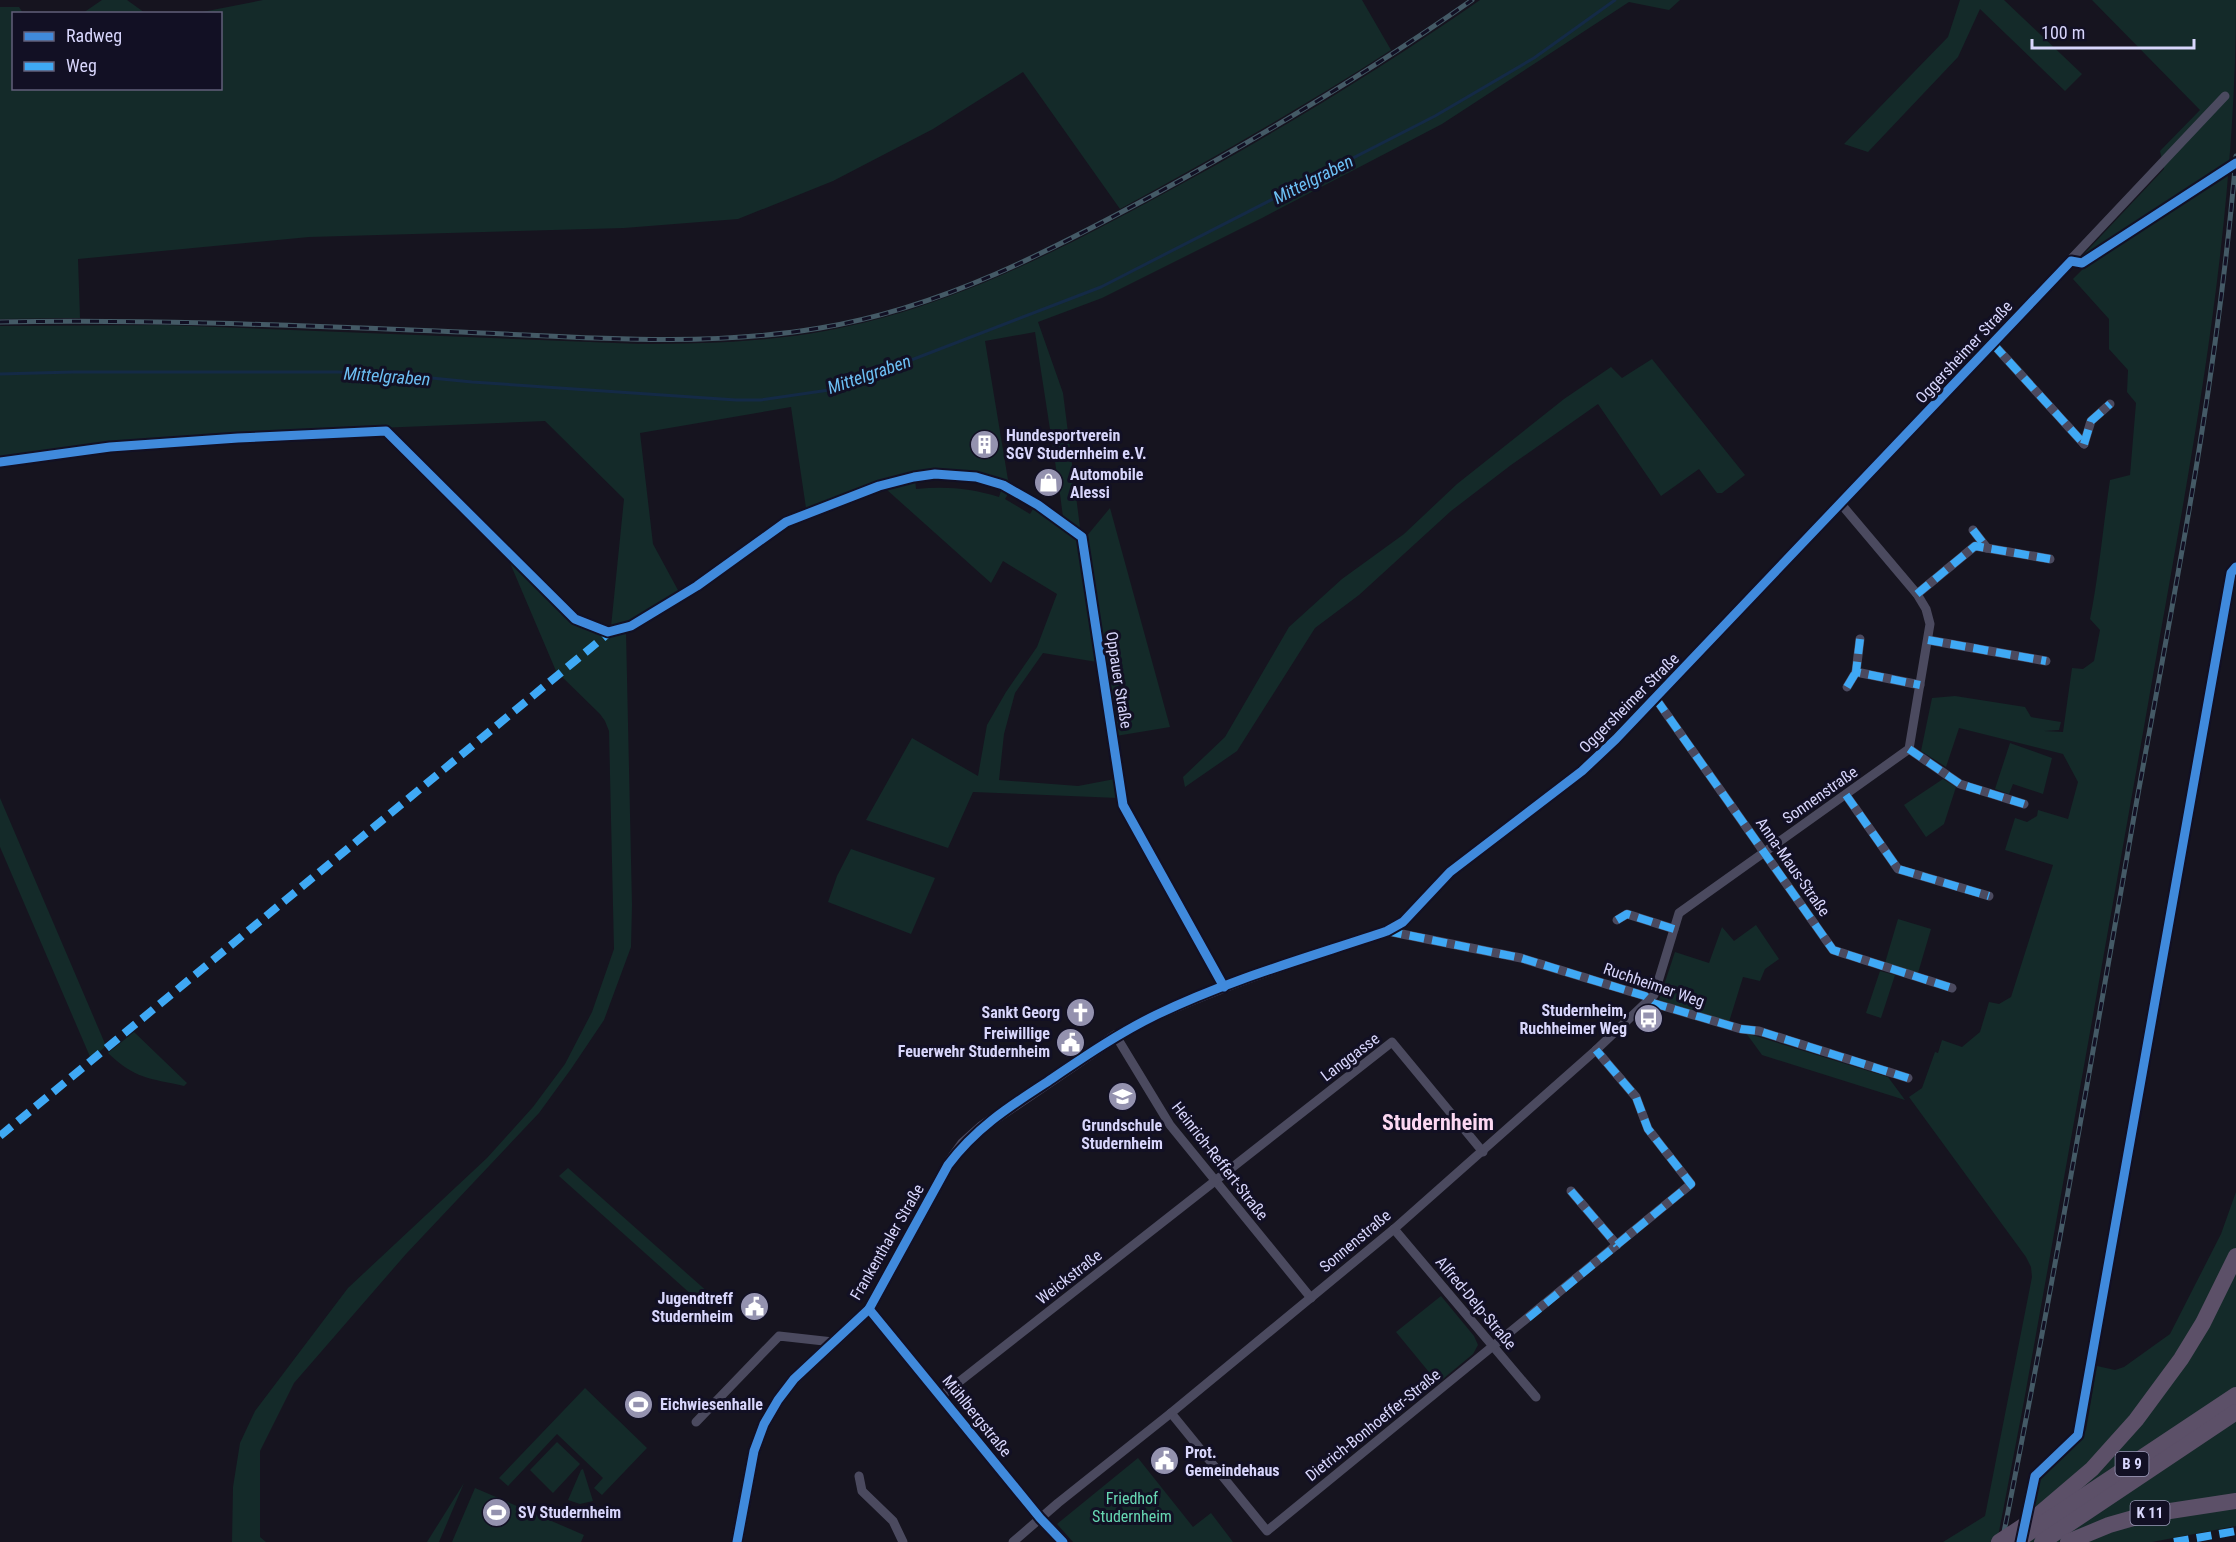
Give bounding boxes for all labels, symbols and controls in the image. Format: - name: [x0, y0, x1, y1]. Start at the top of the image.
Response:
- legend: [12, 12, 222, 90]
- scale bar: [2032, 12, 2194, 50]
- text: 100 m: [2041, 22, 2085, 43]
- text: Radweg: [66, 25, 122, 46]
- text: Weg: [66, 55, 97, 76]
- water label: Mittelgraben: [1270, 150, 1356, 208]
- street label: Oggersheimer Straße: [1912, 297, 2016, 407]
- water label: Mittelgraben: [824, 350, 914, 398]
- water label: Mittelgraben: [343, 362, 431, 390]
- place label: Hundesportverein SGV Studernheim e.V.: [1006, 426, 1147, 463]
- building icon: Hundesportverein SGV Studernheim e.V.: [969, 428, 1001, 460]
- place label: Automobile Alessi: [1070, 465, 1144, 502]
- shop icon: Automobile Alessi: [1033, 467, 1065, 499]
- street label: Oppauer Straße: [1102, 630, 1136, 730]
- street label: Oggersheimer Straße: [1575, 649, 1683, 757]
- street label: Sonnenstraße: [1779, 762, 1861, 828]
- street label: Anna-Maus-Straße: [1752, 814, 1834, 920]
- street label: Ruchheimer Weg: [1601, 959, 1707, 1011]
- church icon: Sankt Georg: [1065, 996, 1097, 1028]
- place label: Studernheim, Ruchheimer Weg: [1520, 1001, 1627, 1038]
- place label: Sankt Georg: [982, 1003, 1060, 1022]
- bus stop icon: Studernheim, Ruchheimer Weg: [1632, 1003, 1664, 1035]
- place label: Freiwillige Feuerwehr Studernheim: [898, 1024, 1050, 1061]
- public building icon: Freiwillige Feuerwehr Studernheim: [1055, 1026, 1087, 1058]
- street label: Langgasse: [1317, 1029, 1383, 1085]
- school or university icon: Grundschule Studernheim: [1106, 1081, 1138, 1113]
- street label: Heinrich-Reffert-Straße: [1168, 1098, 1272, 1224]
- district label: Studernheim: [1382, 1110, 1494, 1135]
- place label: Grundschule Studernheim: [1081, 1116, 1163, 1153]
- street label: Frankenthaler Straße: [846, 1181, 928, 1303]
- street label: Sonnenstraße: [1315, 1206, 1395, 1276]
- street label: Weickstraße: [1032, 1246, 1106, 1308]
- street label: Alfred-Delp-Straße: [1432, 1253, 1520, 1353]
- place label: Jugendtreff Studernheim: [651, 1289, 734, 1326]
- public building icon: Jugendtreff Studernheim: [738, 1291, 770, 1323]
- street label: Dietrich-Bonhoeffer-Straße: [1302, 1365, 1444, 1485]
- street label: Mühlbergstraße: [938, 1371, 1016, 1461]
- sports icon: Eichwiesenhalle: [623, 1388, 655, 1420]
- place label: Eichwiesenhalle: [660, 1395, 763, 1414]
- place label: Prot. Gemeindehaus: [1185, 1443, 1280, 1480]
- public building icon: Prot. Gemeindehaus: [1148, 1445, 1180, 1477]
- road number: B 9: [2116, 1452, 2148, 1476]
- park label: Friedhof Studernheim: [1092, 1489, 1172, 1526]
- sports icon: SV Studernheim: [481, 1496, 513, 1528]
- road number: K 11: [2130, 1501, 2170, 1525]
- place label: SV Studernheim: [518, 1503, 621, 1522]

